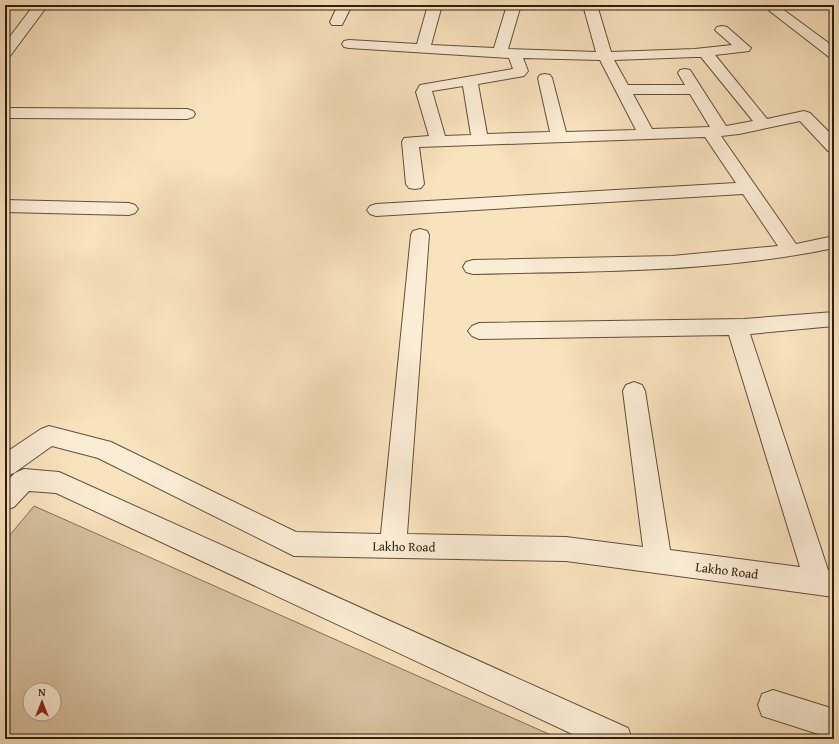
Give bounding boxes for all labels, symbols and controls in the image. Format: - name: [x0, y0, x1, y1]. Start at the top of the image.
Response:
- street label: Lakho Road: [372, 536, 436, 557]
- street label: Lakho Road: [694, 557, 759, 584]
- north arrow: [22, 682, 62, 722]
- text: N: [38, 684, 46, 700]

